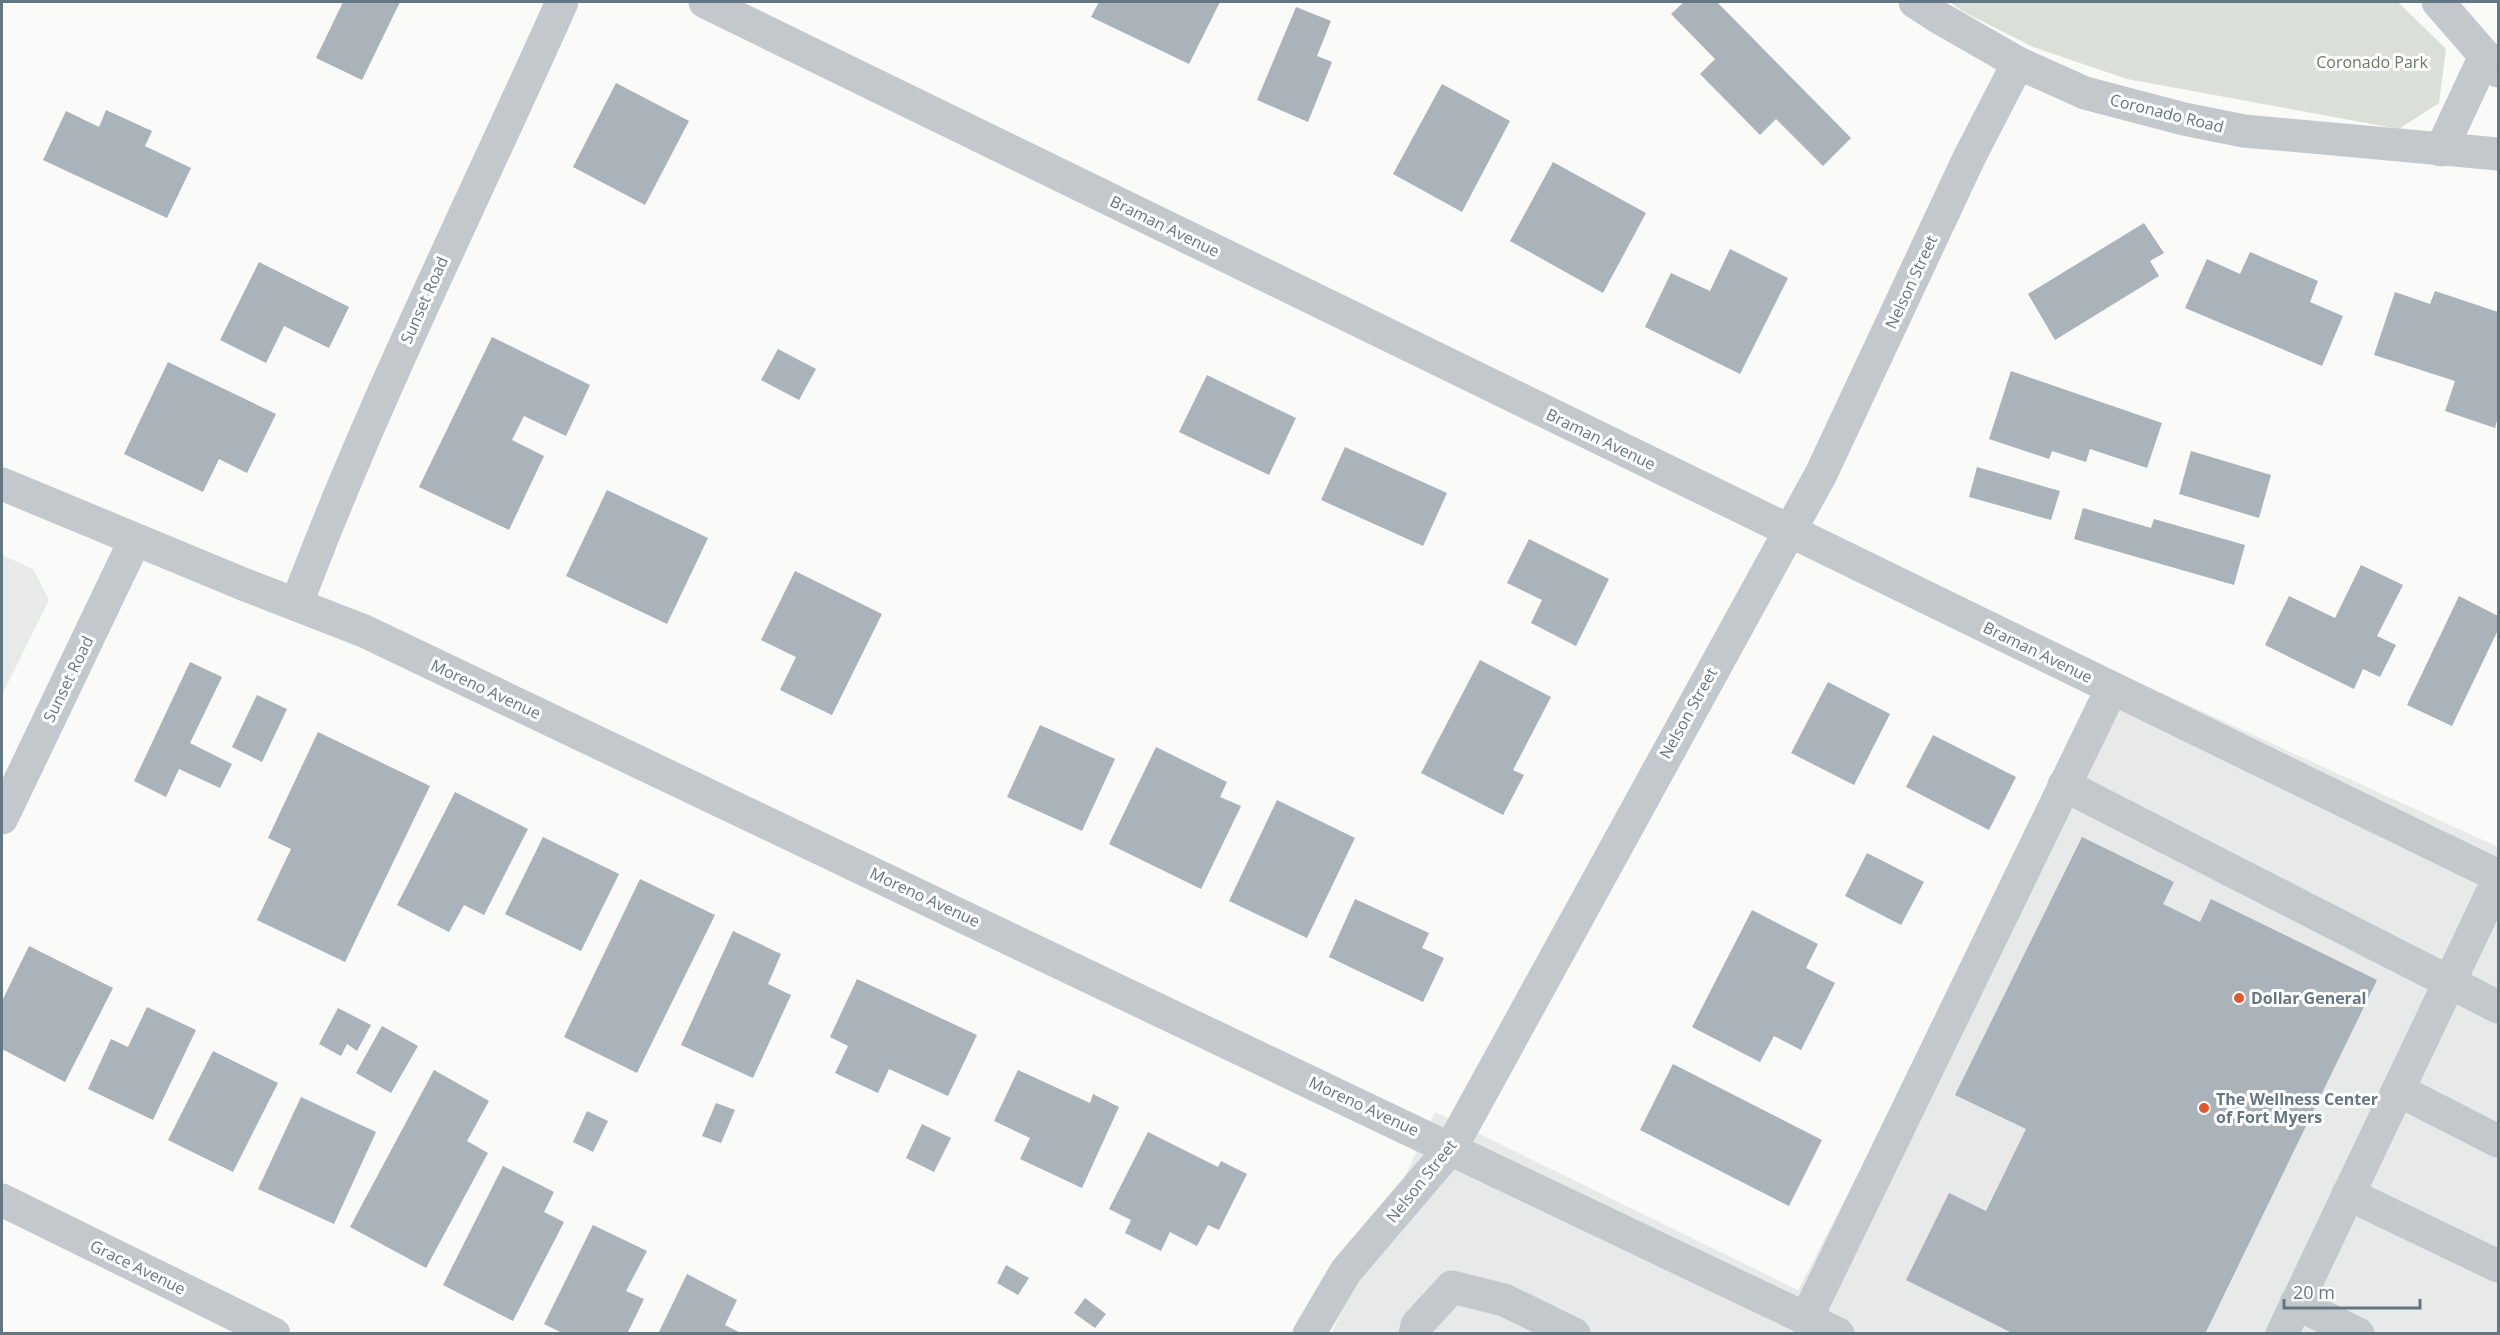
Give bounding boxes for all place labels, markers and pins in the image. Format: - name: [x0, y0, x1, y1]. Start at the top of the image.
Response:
- place label: Dollar General: [2251, 987, 2366, 1009]
- marker: Dollar General: [2232, 991, 2246, 1005]
- place label: The Wellness Center of Fort Myers: [2216, 1088, 2378, 1128]
- marker: The Wellness Center of Fort Myers: [2197, 1101, 2211, 1115]

